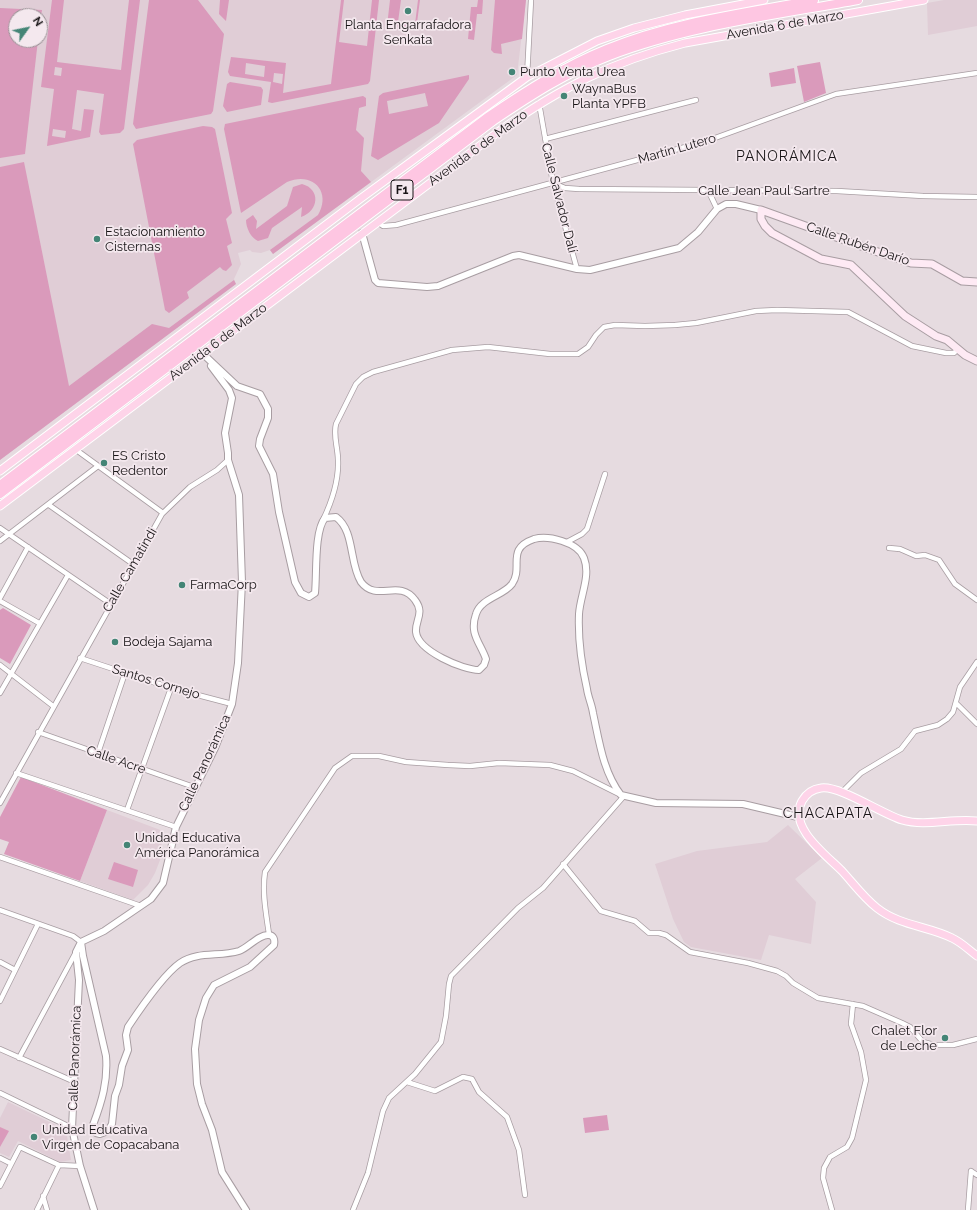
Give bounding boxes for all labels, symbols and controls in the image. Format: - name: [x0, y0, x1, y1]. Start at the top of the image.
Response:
- marker: Planta Engarrafadora Senkata: [403, 6, 413, 16]
- street label: Avenida 6 de Marzo: [725, 7, 845, 43]
- north arrow: [8, 8, 48, 48]
- text: N: [30, 15, 45, 29]
- place label: Planta Engarrafadora Senkata: [345, 17, 471, 48]
- place label: Punto Venta Urea: [520, 64, 625, 80]
- marker: Punto Venta Urea: [507, 67, 517, 77]
- place label: WaynaBus Planta YPFB: [572, 81, 646, 112]
- marker: WaynaBus Planta YPFB: [559, 91, 569, 101]
- street label: Avenida 6 de Marzo: [425, 107, 531, 189]
- street label: Martín Lutero: [636, 130, 718, 168]
- street label: Calle Salvador Dalí: [538, 142, 580, 254]
- district label: PANORÁMICA: [736, 149, 838, 165]
- road number: F1: [391, 180, 413, 200]
- street label: Calle Jean Paul Sartre: [698, 183, 830, 199]
- street label: Calle Rubén Darío: [804, 219, 912, 269]
- place label: Estacionamiento Cisternas: [105, 224, 205, 255]
- marker: Estacionamiento Cisternas: [92, 234, 102, 244]
- street label: Avenida 6 de Marzo: [166, 300, 270, 384]
- place label: ES Cristo Redentor: [112, 448, 168, 479]
- marker: ES Cristo Redentor: [99, 458, 109, 468]
- street label: Calle Camatindi: [100, 525, 160, 615]
- place label: FarmaCorp: [190, 577, 257, 593]
- marker: FarmaCorp: [177, 580, 187, 590]
- place label: Bodeja Sajama: [123, 634, 212, 650]
- marker: Bodeja Sajama: [110, 637, 120, 647]
- street label: Santos Cornejo: [110, 661, 202, 703]
- street label: Calle Panorámica: [176, 712, 234, 814]
- street label: Calle Acre: [84, 743, 148, 777]
- district label: CHACAPATA: [783, 806, 873, 822]
- place label: Unidad Educativa América Panorámica: [135, 830, 259, 861]
- marker: Unidad Educativa América Panorámica: [122, 840, 132, 850]
- street label: Calle Panorámica: [65, 1005, 85, 1111]
- place label: Chalet Flor de Leche: [871, 1023, 937, 1054]
- marker: Chalet Flor de Leche: [940, 1033, 950, 1043]
- place label: Unidad Educativa Virgen de Copacabana: [42, 1122, 179, 1153]
- marker: Unidad Educativa Virgen de Copacabana: [29, 1132, 39, 1142]

